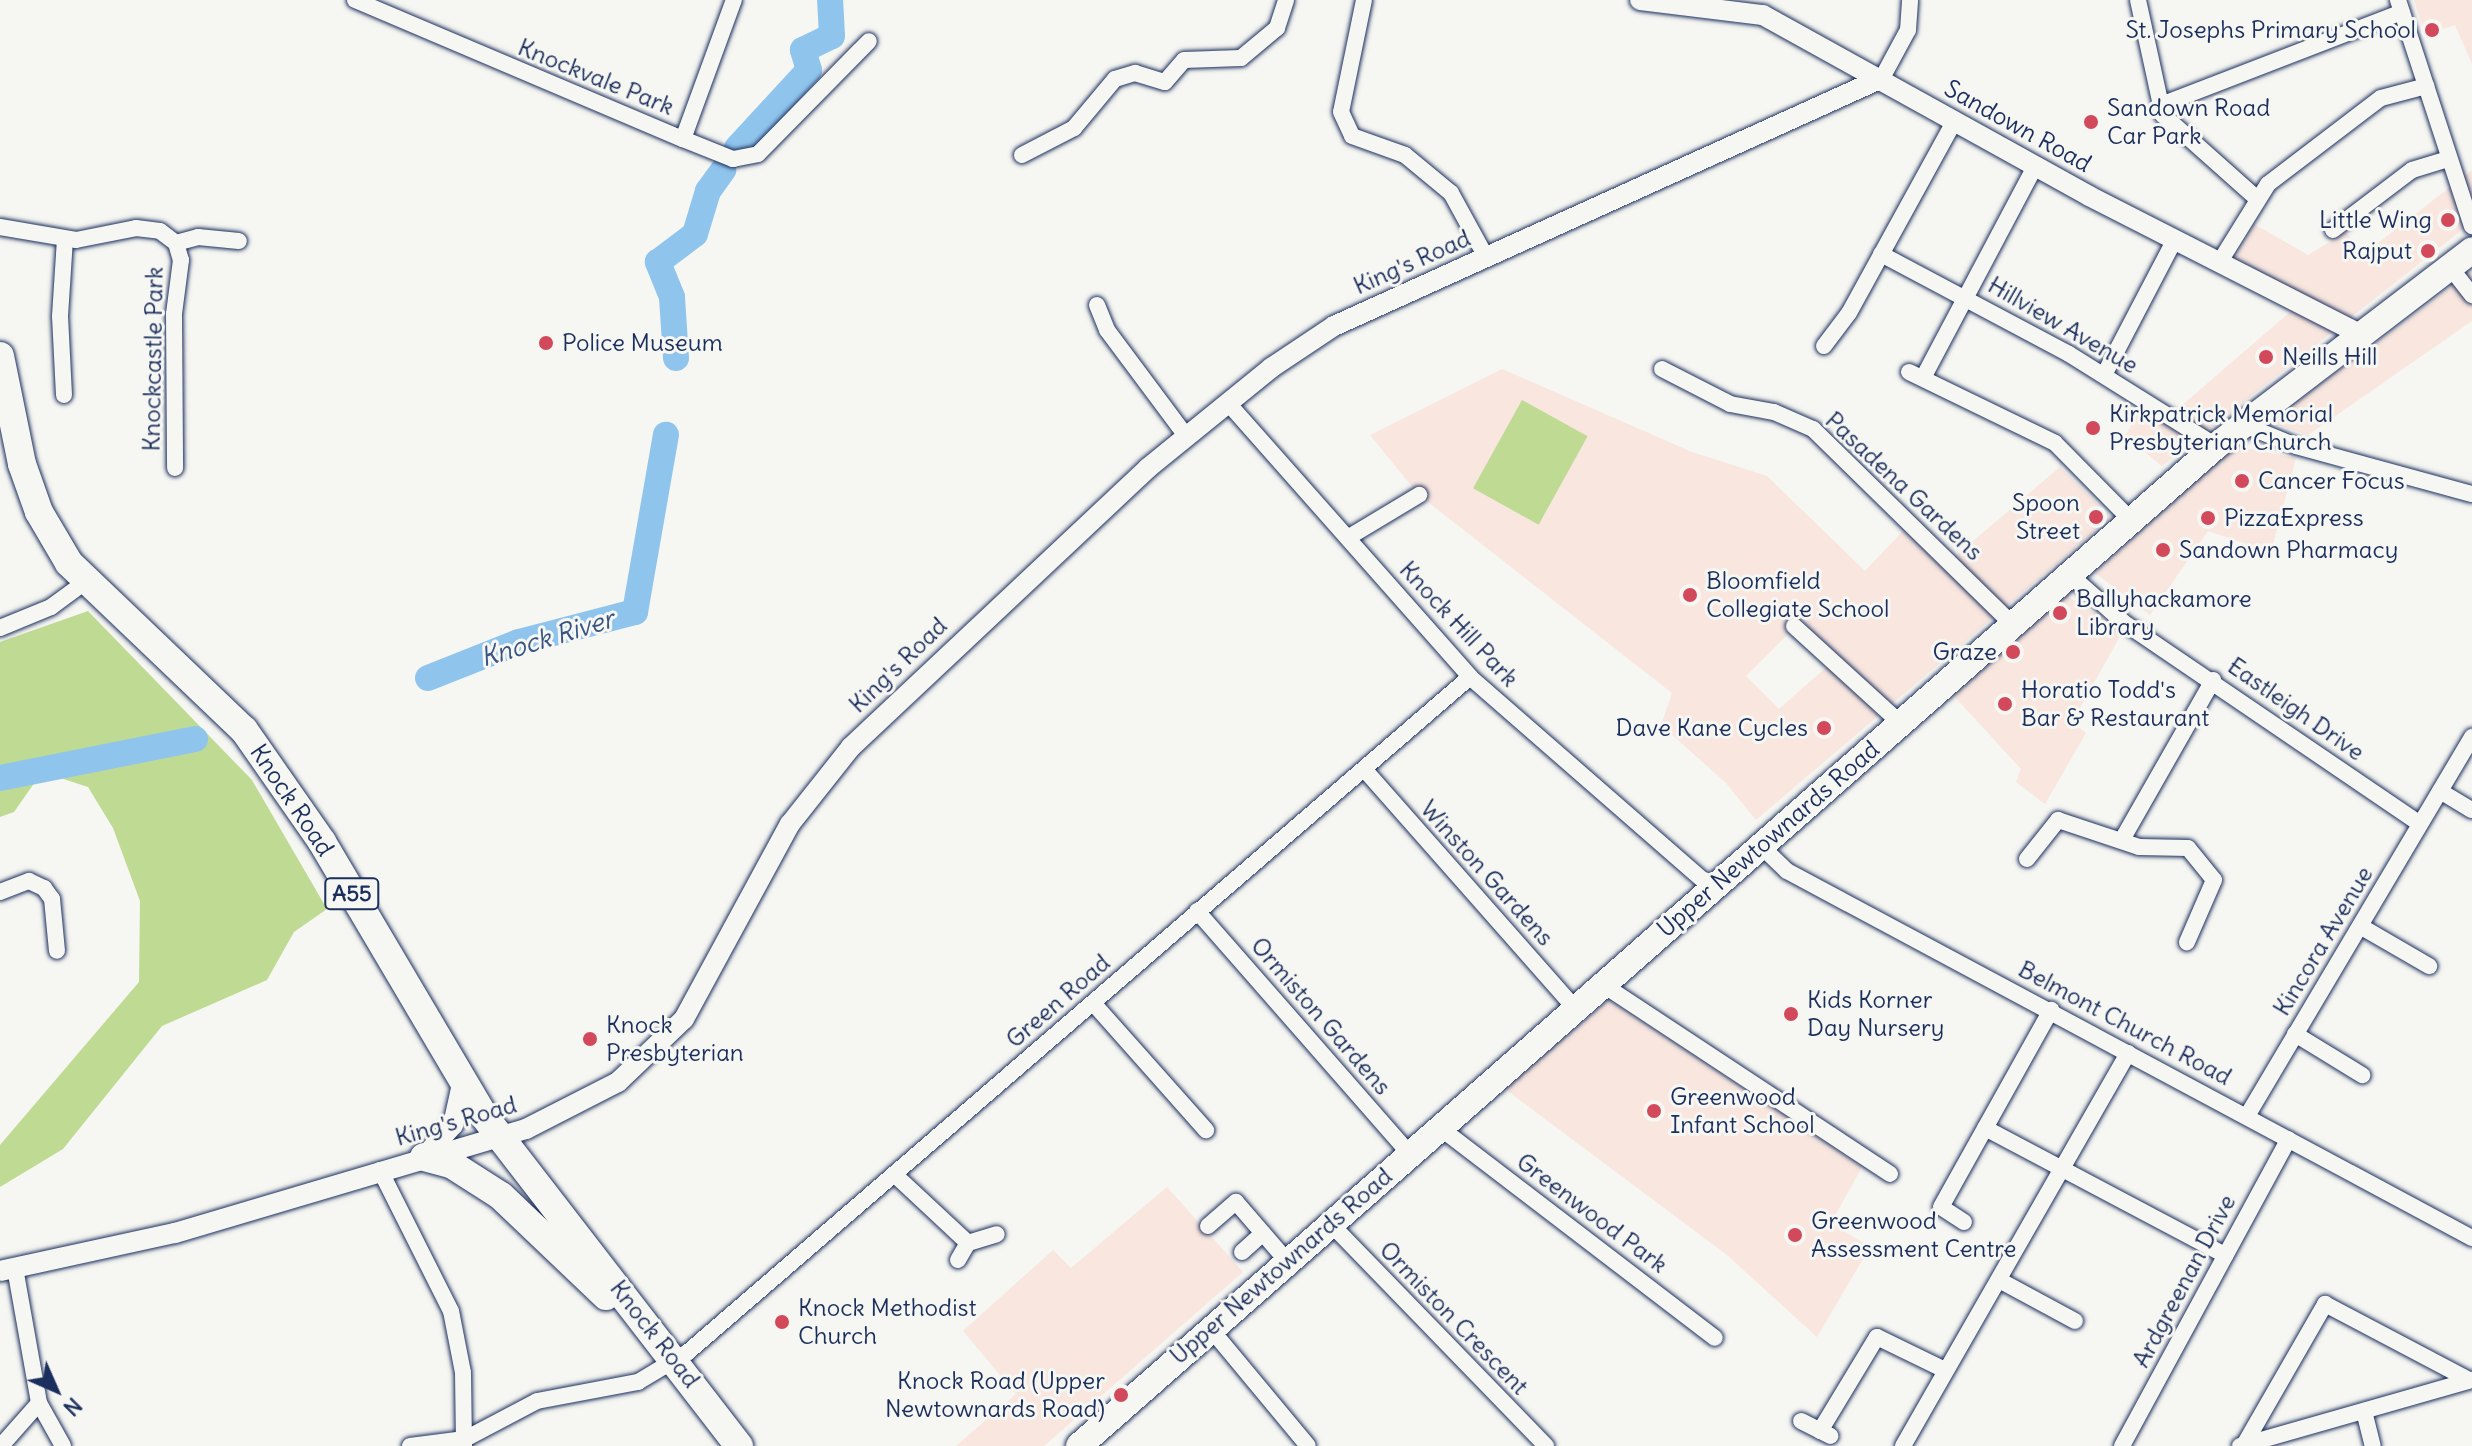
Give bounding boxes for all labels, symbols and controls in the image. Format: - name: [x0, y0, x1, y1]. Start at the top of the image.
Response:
- place label: St. Josephs Primary School: [2125, 16, 2416, 44]
- marker: St. Josephs Primary School: [2423, 21, 2441, 39]
- street label: Knockvale Park: [514, 33, 678, 121]
- street label: Sandown Road: [1940, 74, 2096, 178]
- place label: Sandown Road Car Park: [2107, 94, 2270, 150]
- marker: Sandown Road Car Park: [2082, 113, 2100, 131]
- place label: Little Wing: [2319, 206, 2432, 234]
- marker: Little Wing: [2439, 211, 2457, 229]
- street label: King's Road: [1349, 223, 1475, 301]
- place label: Rajput: [2342, 237, 2412, 265]
- marker: Rajput: [2419, 242, 2437, 260]
- street label: Knockcastle Park: [137, 266, 169, 452]
- street label: Hillview Avenue: [1983, 270, 2143, 380]
- place label: Police Museum: [562, 329, 723, 357]
- marker: Police Museum: [537, 334, 555, 352]
- place label: Neills Hill: [2282, 343, 2377, 371]
- marker: Neills Hill: [2257, 348, 2275, 366]
- place label: Kirkpatrick Memorial Presbyterian Church: [2109, 400, 2333, 456]
- street label: Pasadena Gardens: [1819, 406, 1989, 566]
- marker: Kirkpatrick Memorial Presbyterian Church: [2084, 419, 2102, 437]
- place label: Cancer Focus: [2258, 467, 2405, 495]
- marker: Cancer Focus: [2233, 472, 2251, 490]
- place label: Spoon Street: [2012, 489, 2080, 545]
- place label: PizzaExpress: [2224, 504, 2364, 532]
- marker: Spoon Street: [2087, 508, 2105, 526]
- marker: PizzaExpress: [2199, 509, 2217, 527]
- place label: Sandown Pharmacy: [2179, 536, 2398, 564]
- marker: Sandown Pharmacy: [2154, 541, 2172, 559]
- street label: Knock Hill Park: [1394, 555, 1524, 693]
- place label: Bloomfield Collegiate School: [1706, 567, 1889, 623]
- place label: Ballyhackamore Library: [2076, 585, 2252, 641]
- marker: Bloomfield Collegiate School: [1681, 586, 1699, 604]
- water label: Knock River: [476, 603, 618, 673]
- marker: Ballyhackamore Library: [2051, 604, 2069, 622]
- street label: King's Road: [843, 611, 953, 719]
- place label: Graze: [1932, 638, 1997, 666]
- marker: Graze: [2004, 643, 2022, 661]
- street label: Eastleigh Drive: [2222, 651, 2370, 767]
- place label: Horatio Todd's Bar & Restaurant: [2021, 676, 2209, 732]
- marker: Horatio Todd's Bar & Restaurant: [1996, 695, 2014, 713]
- place label: Dave Kane Cycles: [1616, 714, 1808, 742]
- marker: Dave Kane Cycles: [1815, 719, 1833, 737]
- street label: Upper Newtownards Road: [1651, 735, 1885, 943]
- street label: Knock Road: [244, 739, 340, 861]
- street label: Winston Gardens: [1414, 794, 1560, 952]
- street label: Kincora Avenue: [2267, 861, 2379, 1021]
- road number: A55: [324, 876, 380, 912]
- street label: Ormiston Gardens: [1245, 931, 1397, 1101]
- street label: Green Road: [1000, 948, 1116, 1054]
- street label: Belmont Church Road: [2014, 955, 2236, 1091]
- place label: Kids Korner Day Nursery: [1807, 986, 1944, 1042]
- marker: Kids Korner Day Nursery: [1782, 1005, 1800, 1023]
- place label: Knock Presbyterian: [606, 1011, 744, 1067]
- marker: Knock Presbyterian: [581, 1030, 599, 1048]
- place label: Greenwood Infant School: [1670, 1083, 1815, 1139]
- street label: King's Road: [392, 1090, 520, 1152]
- marker: Greenwood Infant School: [1645, 1102, 1663, 1120]
- street label: Greenwood Park: [1511, 1147, 1673, 1279]
- street label: Upper Newtownards Road: [1164, 1162, 1398, 1370]
- street label: Ardgreenan Drive: [2126, 1190, 2242, 1372]
- place label: Greenwood Assessment Centre: [1811, 1207, 2016, 1263]
- marker: Greenwood Assessment Centre: [1786, 1226, 1804, 1244]
- street label: Ormiston Crescent: [1373, 1235, 1535, 1401]
- street label: Knock Road: [604, 1274, 706, 1394]
- place label: Knock Methodist Church: [798, 1294, 977, 1350]
- marker: Knock Methodist Church: [773, 1313, 791, 1331]
- north arrow: [16, 1350, 96, 1430]
- place label: Knock Road (Upper Newtownards Road): [885, 1367, 1105, 1423]
- marker: Knock Road (Upper Newtownards Road): [1112, 1386, 1130, 1404]
- text: N: [58, 1392, 88, 1422]

